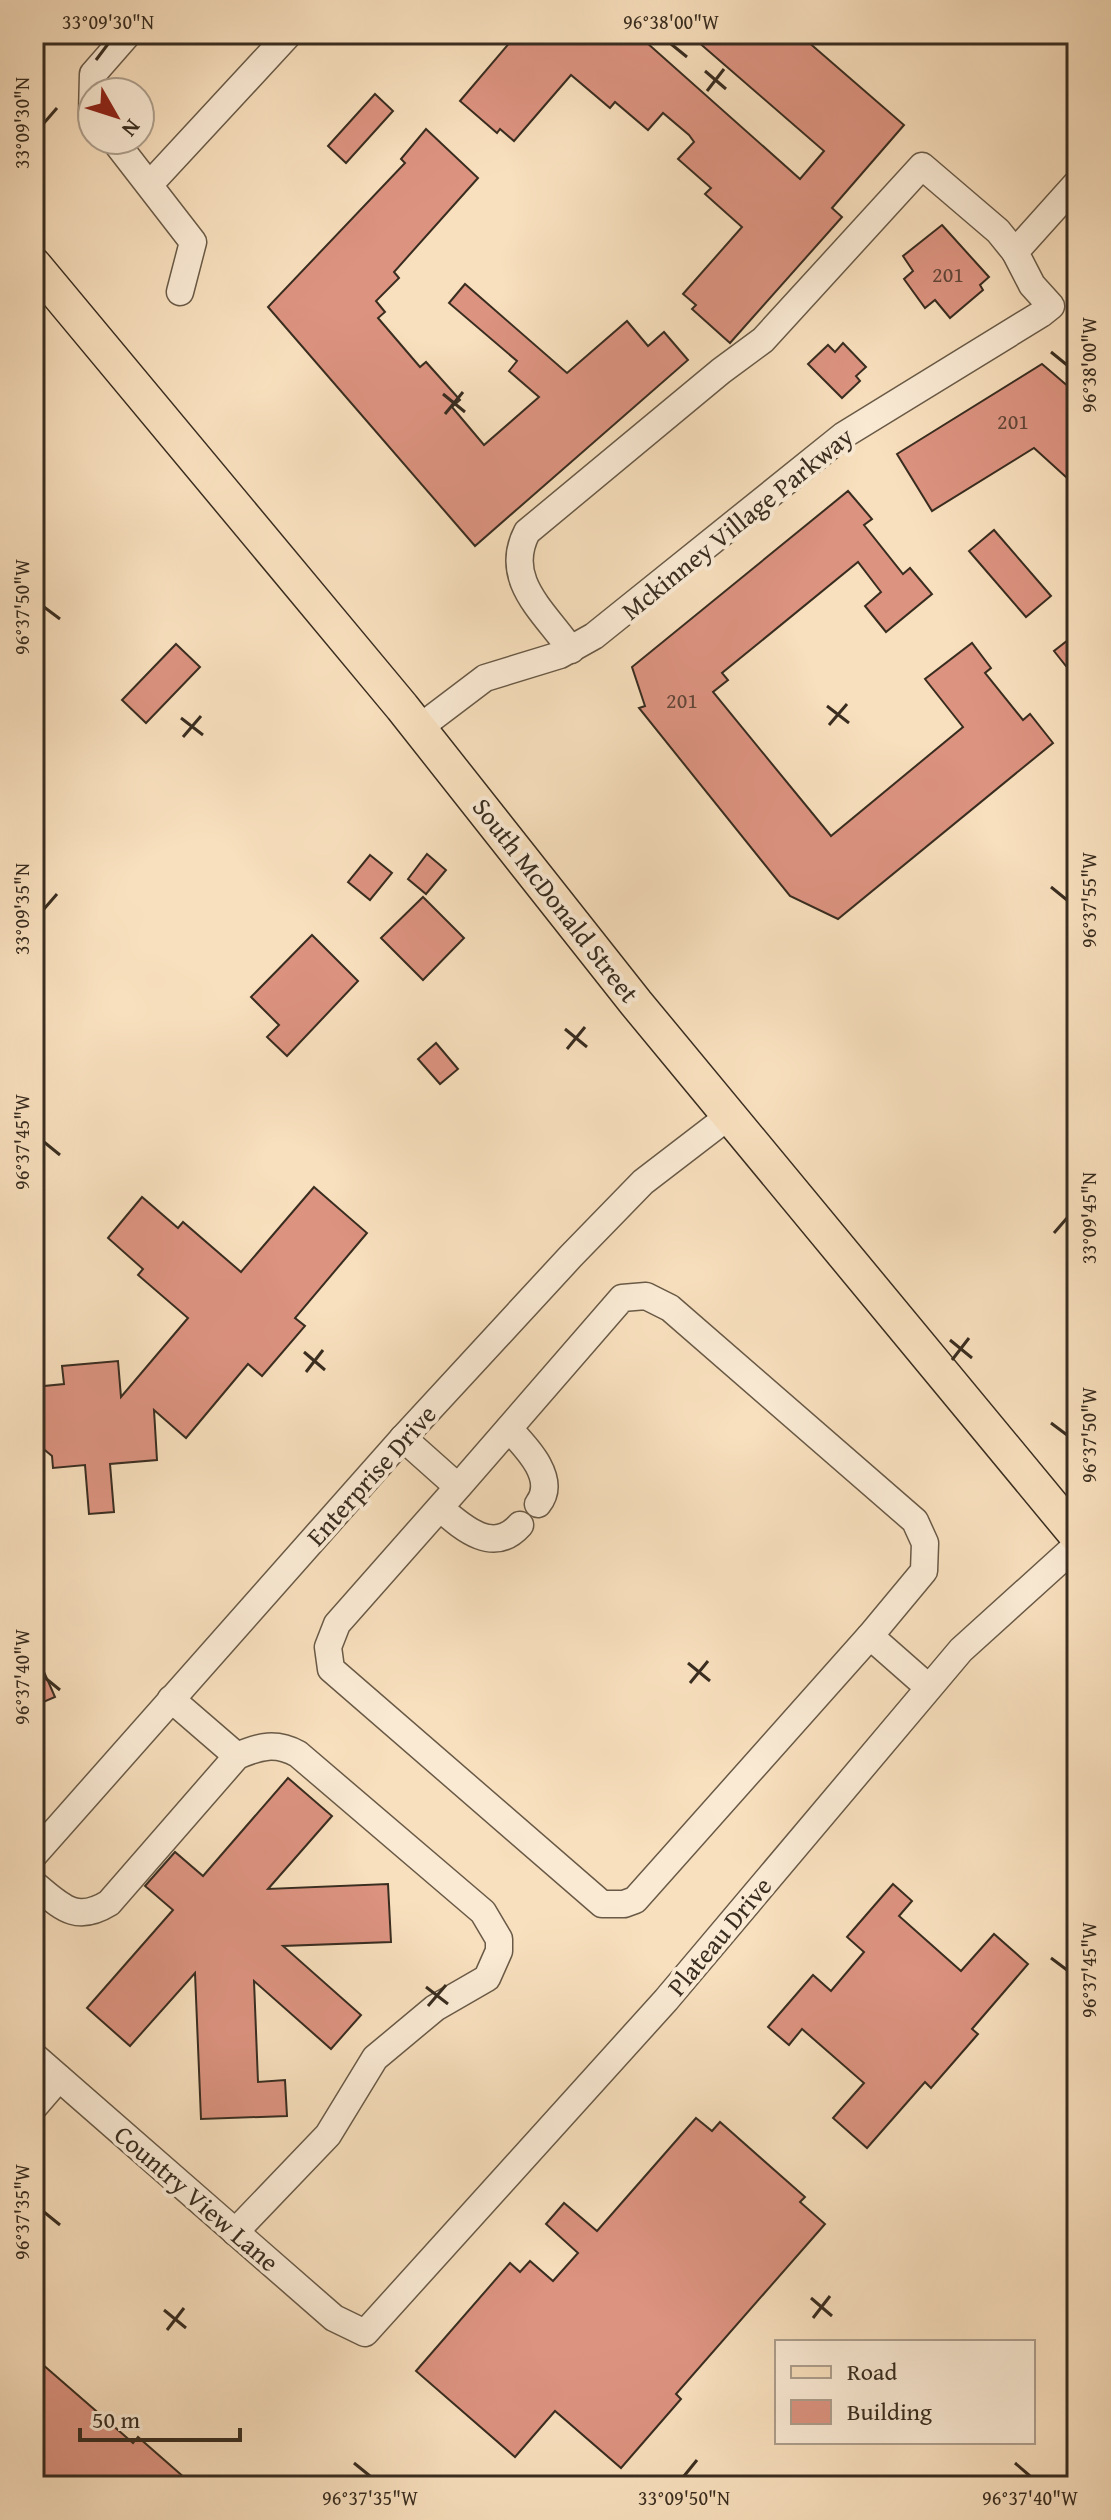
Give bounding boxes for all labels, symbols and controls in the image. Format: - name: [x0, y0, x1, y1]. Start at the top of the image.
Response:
- text: 33°09'30"N: [62, 7, 154, 36]
- text: 96°38'00"W: [623, 7, 719, 36]
- north arrow: [76, 76, 156, 156]
- text: 33°09'30"N: [7, 77, 36, 169]
- text: N: [114, 113, 149, 145]
- house number: 201: [932, 258, 964, 290]
- text: 96°38'00"W: [1074, 317, 1103, 413]
- house number: 201: [997, 405, 1029, 437]
- street label: Mckinney Village Parkway: [613, 417, 861, 629]
- text: 96°37'50"W: [7, 559, 36, 655]
- house number: 201: [666, 684, 698, 716]
- street label: South McDonald Street: [463, 789, 649, 1011]
- text: 96°37'55"W: [1074, 852, 1103, 948]
- text: 33°09'35"N: [7, 863, 36, 955]
- text: 96°37'45"W: [7, 1094, 36, 1190]
- text: 33°09'45"N: [1074, 1172, 1103, 1264]
- text: 96°37'50"W: [1074, 1387, 1103, 1483]
- street label: Enterprise Drive: [297, 1396, 445, 1554]
- text: 96°37'40"W: [7, 1629, 36, 1725]
- street label: Plateau Drive: [657, 1868, 781, 2004]
- text: 96°37'45"W: [1074, 1922, 1103, 2018]
- street label: Country View Lane: [106, 2115, 288, 2281]
- text: 96°37'35"W: [7, 2164, 36, 2260]
- legend: [775, 2340, 1035, 2444]
- text: Road: [847, 2354, 897, 2389]
- scale bar: [80, 2392, 240, 2442]
- text: Building: [847, 2394, 932, 2429]
- text: 50 m: [92, 2402, 140, 2437]
- text: 96°37'35"W: [322, 2483, 418, 2512]
- text: 33°09'50"N: [638, 2483, 730, 2512]
- text: 96°37'40"W: [982, 2483, 1078, 2512]

